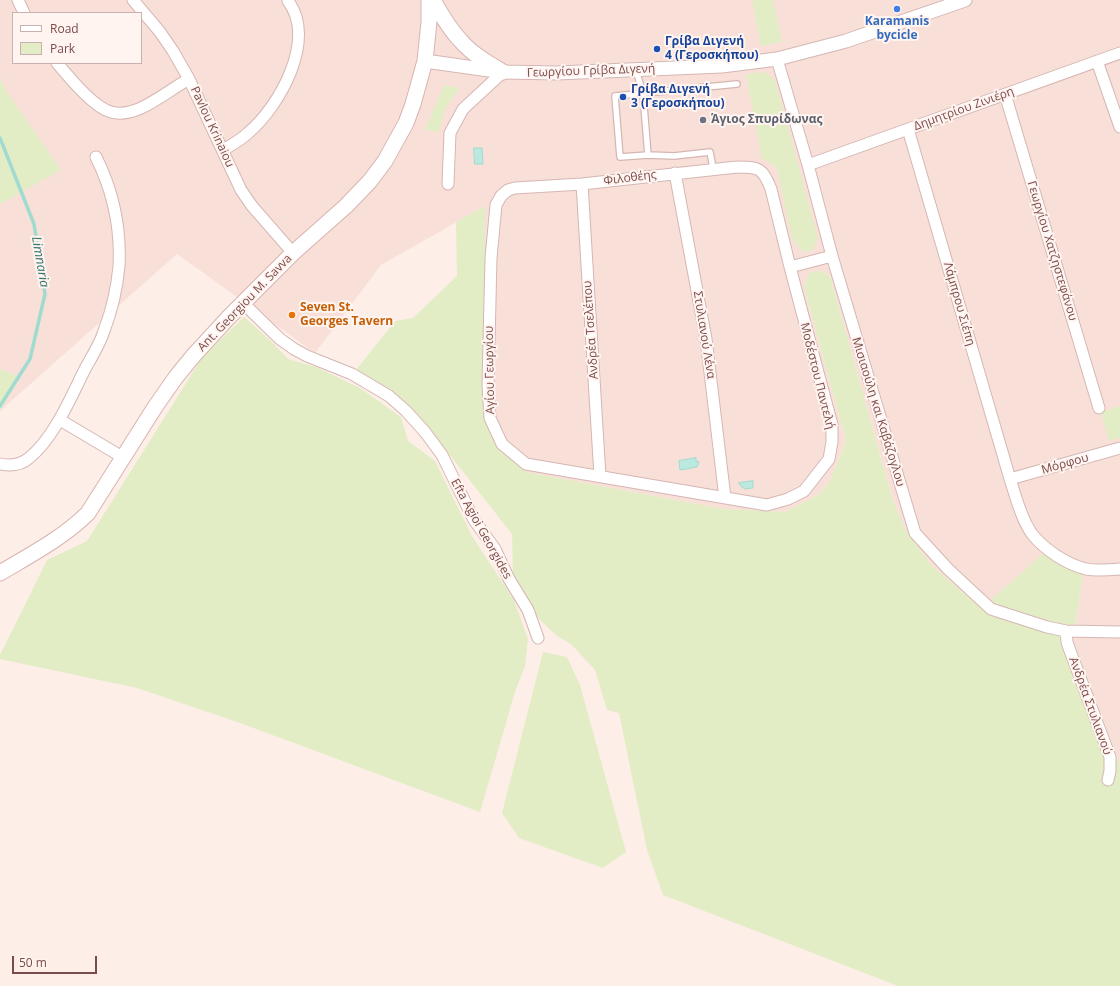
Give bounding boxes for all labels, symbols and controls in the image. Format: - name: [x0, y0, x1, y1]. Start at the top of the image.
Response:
- marker: Karamanis bycicle: [892, 4, 902, 14]
- legend: [12, 12, 142, 64]
- place label: Karamanis bycicle: [865, 15, 929, 43]
- text: Road: [50, 20, 79, 37]
- place label: Γρίβα Διγενή 4 (Γεροσκήπου): [665, 35, 759, 63]
- text: Park: [50, 40, 75, 57]
- marker: Γρίβα Διγενή 4 (Γεροσκήπου): [652, 44, 662, 54]
- street label: Γεωργίου Γρίβα Διγενή: [527, 62, 655, 80]
- place label: Γρίβα Διγενή 3 (Γεροσκήπου): [631, 83, 725, 111]
- street label: Pavlou Krinaiou: [187, 84, 237, 170]
- street label: Δημητρίου Ζινιέρη: [912, 84, 1016, 134]
- marker: Γρίβα Διγενή 3 (Γεροσκήπου): [618, 92, 628, 102]
- place label: Άγιος Σπυρίδωνας: [711, 113, 822, 127]
- marker: Άγιος Σπυρίδωνας: [698, 115, 708, 125]
- street label: Φιλοθέης: [603, 168, 657, 188]
- street label: Γεωργίου Χατζηστεφάνου: [1024, 180, 1080, 322]
- water label: Limnaria: [28, 235, 52, 289]
- street label: Ant. Georgiou M. Savva: [195, 251, 295, 355]
- street label: Λάμπρου Σιέπη: [940, 260, 978, 348]
- street label: Ανδρέα Τσελέπου: [580, 280, 602, 380]
- street label: Στυλιανού Λένα: [690, 290, 718, 380]
- place label: Seven St. Georges Tavern: [300, 301, 393, 329]
- marker: Seven St. Georges Tavern: [287, 310, 297, 320]
- street label: Μοδέστου Παντελή: [797, 321, 837, 431]
- street label: Αγίου Γεωργίου: [482, 326, 498, 414]
- street label: Μισιαούλη και Καβάζογλου: [848, 336, 908, 488]
- street label: Μόρφου: [1040, 450, 1090, 478]
- street label: Efta Agioi Georgides: [448, 476, 514, 582]
- street label: Ανδρέα Στυλιανού: [1066, 655, 1114, 757]
- scale bar: [14, 948, 99, 974]
- text: 50 m: [19, 954, 47, 971]

